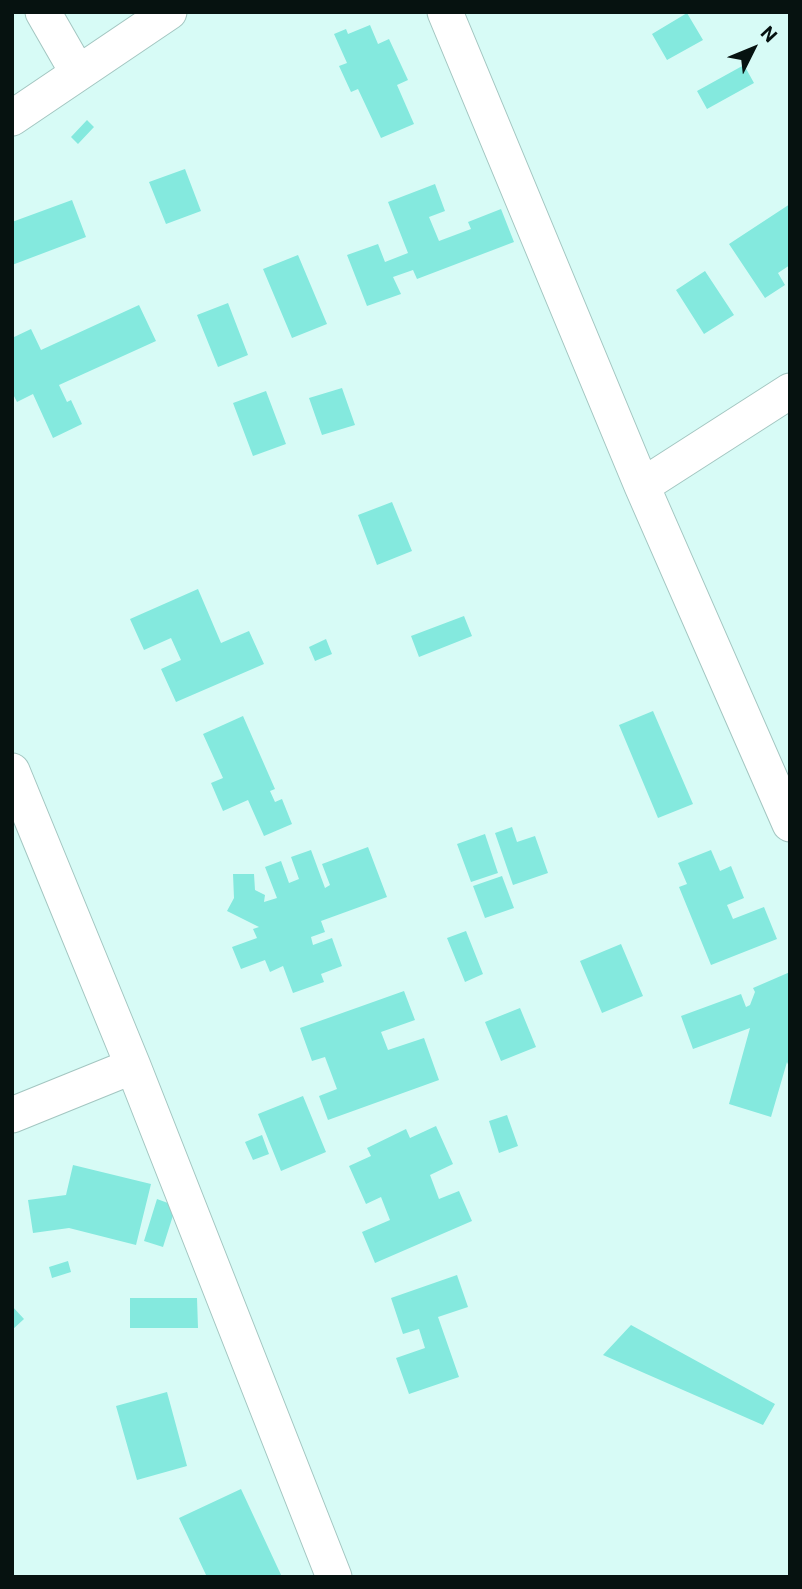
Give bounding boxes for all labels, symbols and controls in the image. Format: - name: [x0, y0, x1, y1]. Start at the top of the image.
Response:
- north arrow: [718, 14, 788, 84]
- text: N: [756, 22, 782, 47]

